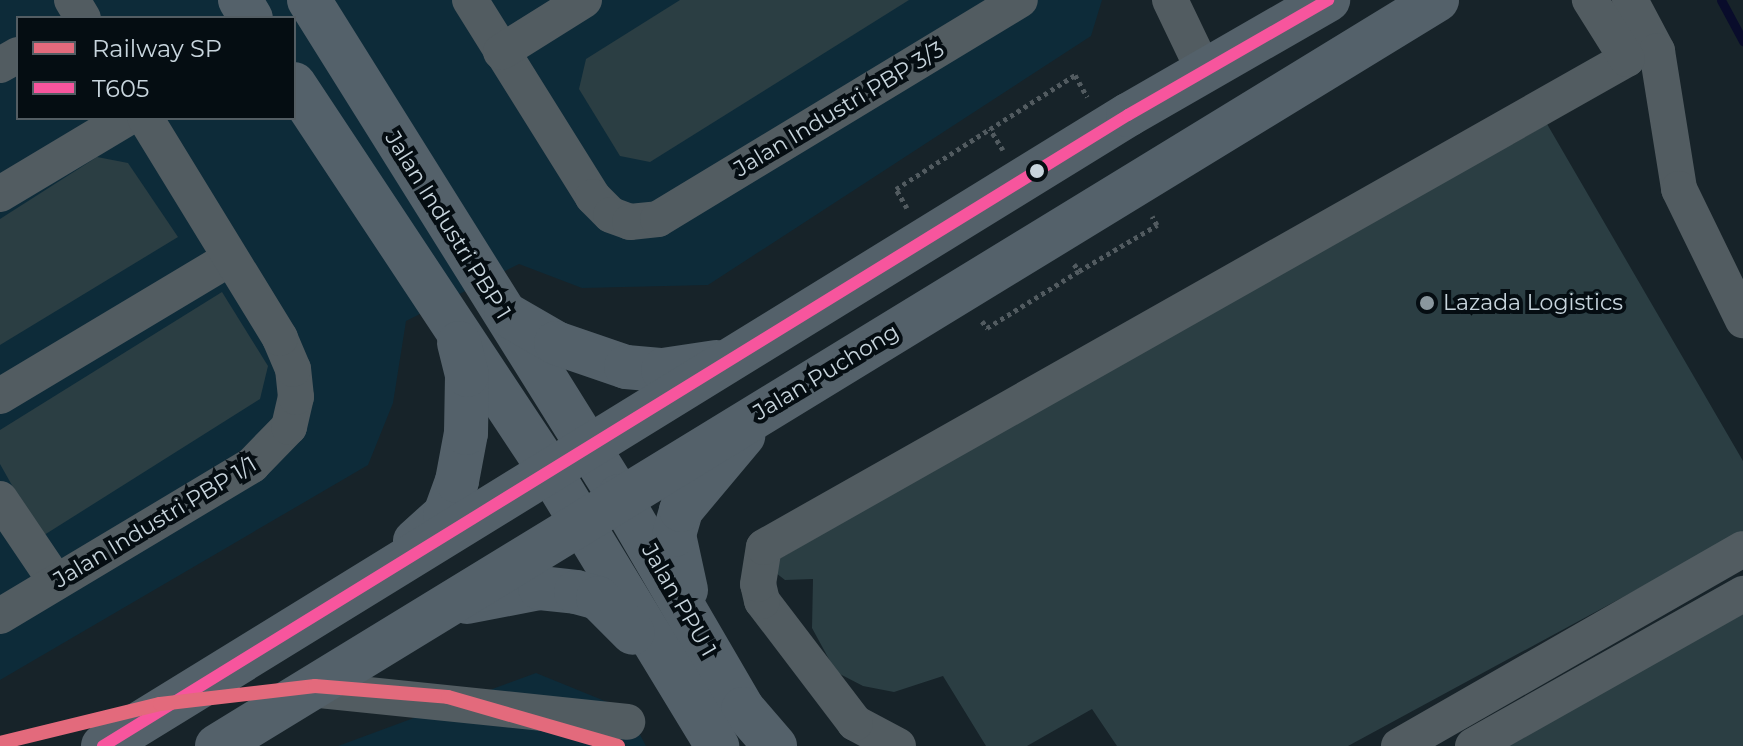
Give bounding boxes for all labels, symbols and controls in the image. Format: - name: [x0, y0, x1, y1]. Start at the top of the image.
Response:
- legend: [16, 16, 296, 120]
- text: Railway SP: [92, 34, 222, 63]
- street label: Jalan Industri PBP 3/3: [729, 36, 949, 182]
- text: T605: [92, 74, 149, 103]
- street label: Jalan Industri PBP 1: [379, 126, 517, 324]
- unlabelled marker: [1029, 163, 1045, 179]
- place label: Lazada Logistics: [1443, 290, 1623, 316]
- marker: Lazada Logistics: [1418, 294, 1436, 312]
- street label: Jalan Puchong: [749, 318, 903, 426]
- street label: Jalan Industri PBP 1/1: [49, 451, 261, 593]
- street label: Jalan PPU 1: [636, 539, 722, 661]

